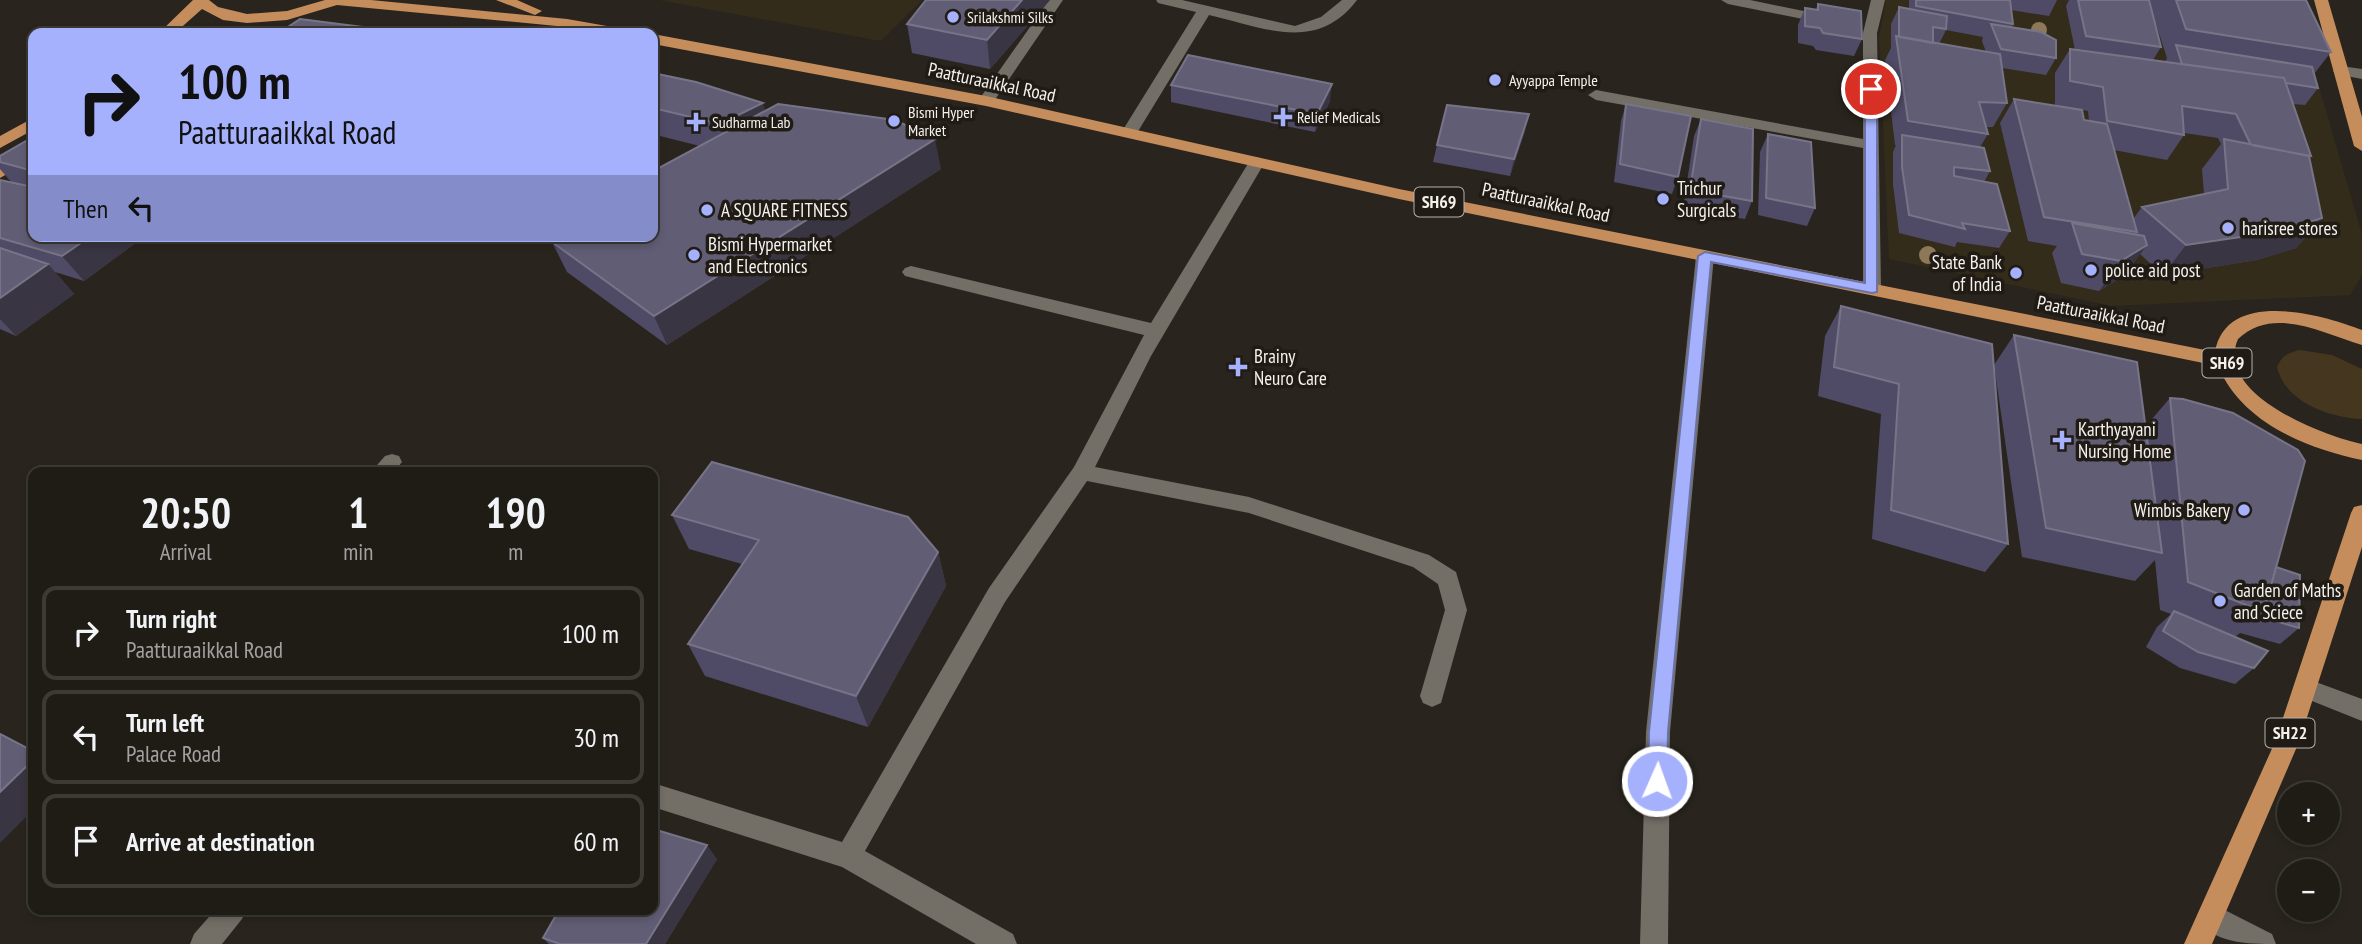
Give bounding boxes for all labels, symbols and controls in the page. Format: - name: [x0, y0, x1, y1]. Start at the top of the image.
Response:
- place label: Srilakshmi Silks: [967, 7, 1053, 27]
- marker: Srilakshmi Silks: [945, 9, 961, 25]
- text: 100 m: [178, 49, 291, 113]
- icon: right: [63, 56, 154, 147]
- street label: Paatturaaikkal Road: [926, 57, 1058, 107]
- pin: [1841, 59, 1901, 119]
- place label: Ayyappa Temple: [1509, 70, 1598, 90]
- icon: arrive: [1852, 70, 1890, 108]
- marker: Ayyappa Temple: [1487, 72, 1503, 88]
- place label: Bismi Hyper Market: [908, 102, 975, 140]
- place label: Relief Medicals: [1297, 107, 1380, 127]
- marker: Relief Medicals: [1275, 109, 1291, 125]
- text: Paatturaaikkal Road: [178, 111, 396, 153]
- marker: Sudharma Lab: [686, 112, 706, 132]
- place label: Sudharma Lab: [712, 112, 791, 132]
- marker: Bismi Hyper Market: [886, 113, 902, 129]
- place label: Trichur Surgicals: [1677, 176, 1736, 222]
- street label: Paatturaaikkal Road: [1480, 177, 1612, 227]
- road number: SH69: [1414, 188, 1464, 216]
- icon: left: [122, 189, 160, 227]
- marker: Trichur Surgicals: [1655, 191, 1671, 207]
- text: Then: [63, 192, 108, 225]
- place label: A SQUARE FITNESS: [721, 198, 848, 222]
- marker: A SQUARE FITNESS: [699, 202, 715, 218]
- place label: harisree stores: [2242, 216, 2338, 240]
- marker: harisree stores: [2220, 220, 2236, 236]
- place label: Bismi Hypermarket and Electronics: [708, 232, 833, 278]
- marker: Bismi Hypermarket and Electronics: [686, 247, 702, 263]
- place label: State Bank of India: [1932, 250, 2003, 296]
- place label: police aid post: [2105, 258, 2201, 282]
- marker: police aid post: [2083, 262, 2099, 278]
- marker: State Bank of India: [2008, 265, 2024, 281]
- street label: Paatturaaikkal Road: [2035, 290, 2167, 338]
- place label: Brainy Neuro Care: [1254, 344, 1327, 390]
- road number: SH69: [2202, 348, 2252, 377]
- marker: Brainy Neuro Care: [1228, 357, 1248, 377]
- place label: Karthyayani Nursing Home: [2078, 417, 2172, 463]
- marker: Karthyayani Nursing Home: [2052, 430, 2072, 450]
- text: 20:50: [140, 485, 231, 540]
- text: 1: [348, 485, 368, 540]
- text: 190: [486, 485, 546, 540]
- place label: Wimbis Bakery: [2134, 498, 2231, 522]
- marker: Wimbis Bakery: [2236, 502, 2252, 518]
- text: Arrival: [160, 537, 212, 566]
- text: min: [343, 537, 373, 566]
- text: m: [508, 537, 523, 566]
- place label: Garden of Maths and Sciece: [2234, 578, 2341, 624]
- marker: Garden of Maths and Sciece: [2212, 593, 2228, 609]
- text: Turn right: [126, 602, 217, 635]
- icon: right: [67, 614, 105, 652]
- text: 100 m: [561, 617, 619, 650]
- text: Paatturaaikkal Road: [126, 635, 283, 664]
- text: Turn left: [126, 706, 204, 739]
- icon: left: [67, 718, 105, 756]
- road number: SH22: [2266, 718, 2314, 748]
- text: 30 m: [573, 721, 619, 754]
- text: Palace Road: [126, 739, 221, 768]
- position arrow: [1620, 744, 1694, 818]
- map controls: [2277, 782, 2340, 922]
- button: +: [2277, 782, 2340, 845]
- icon: arrive: [67, 822, 105, 860]
- text: Arrive at destination: [126, 825, 315, 858]
- text: 60 m: [573, 825, 619, 858]
- button: −: [2277, 859, 2340, 922]

